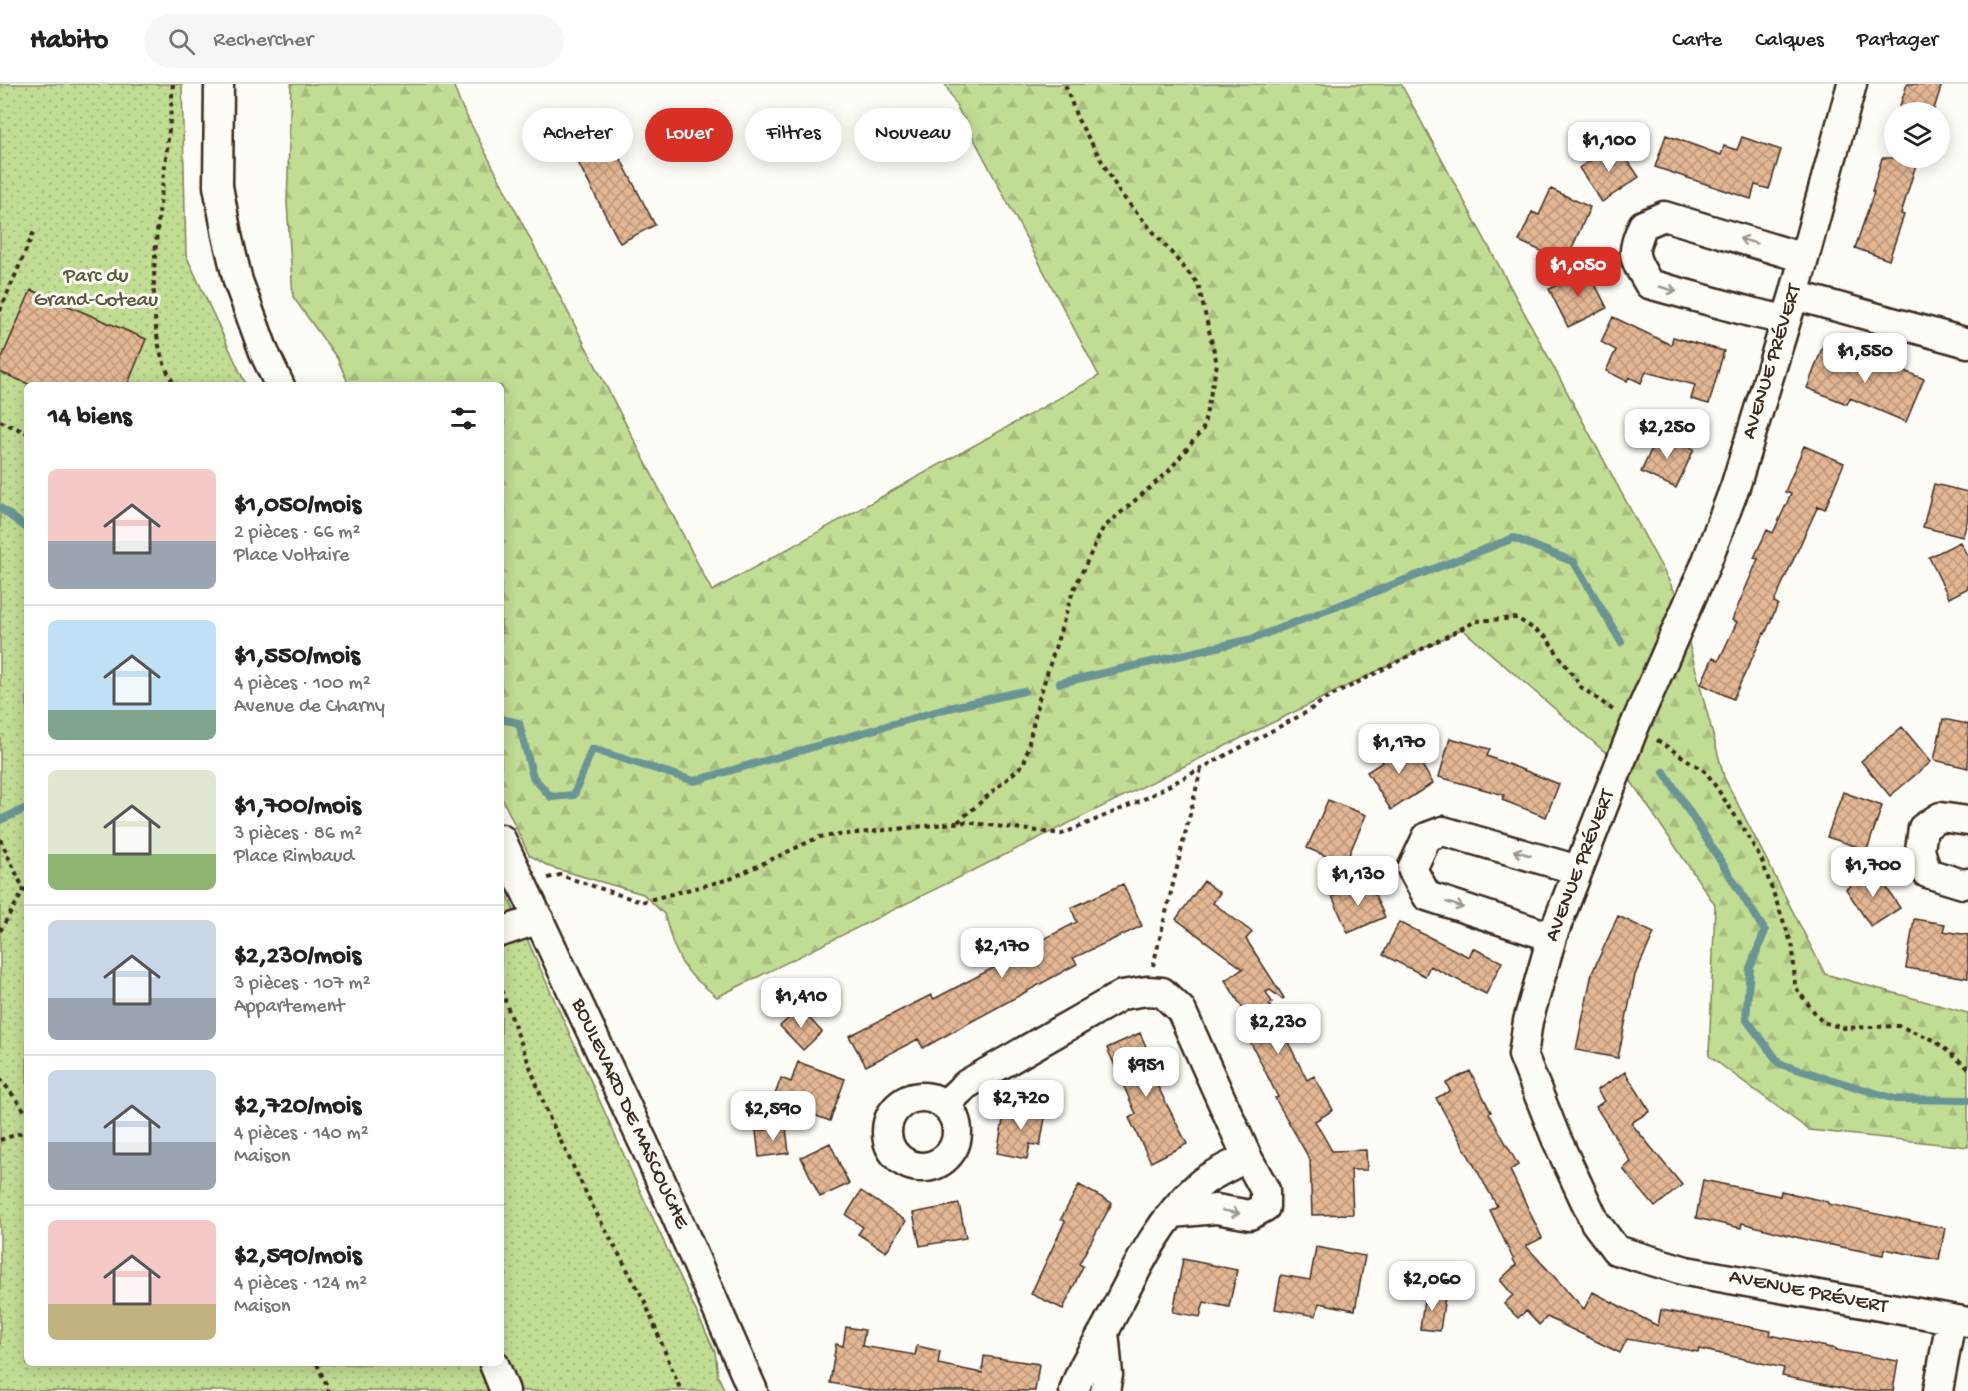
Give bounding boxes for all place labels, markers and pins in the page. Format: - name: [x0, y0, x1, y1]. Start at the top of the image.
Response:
- pin: $1,100: [1560, 122, 1658, 173]
- pin: $1,050: [1529, 247, 1627, 298]
- pin: $1,550: [1816, 333, 1914, 384]
- pin: $2,250: [1618, 409, 1716, 460]
- pin: $1,170: [1350, 724, 1448, 775]
- pin: $1,700: [1824, 847, 1922, 898]
- pin: $1,130: [1309, 856, 1407, 907]
- pin: $2,170: [953, 928, 1051, 979]
- pin: $1,410: [752, 978, 850, 1029]
- pin: $2,230: [1229, 1004, 1327, 1055]
- pin: $951: [1110, 1047, 1182, 1098]
- pin: $2,720: [972, 1080, 1070, 1131]
- pin: $2,590: [724, 1091, 822, 1142]
- pin: $2,060: [1383, 1261, 1481, 1312]

